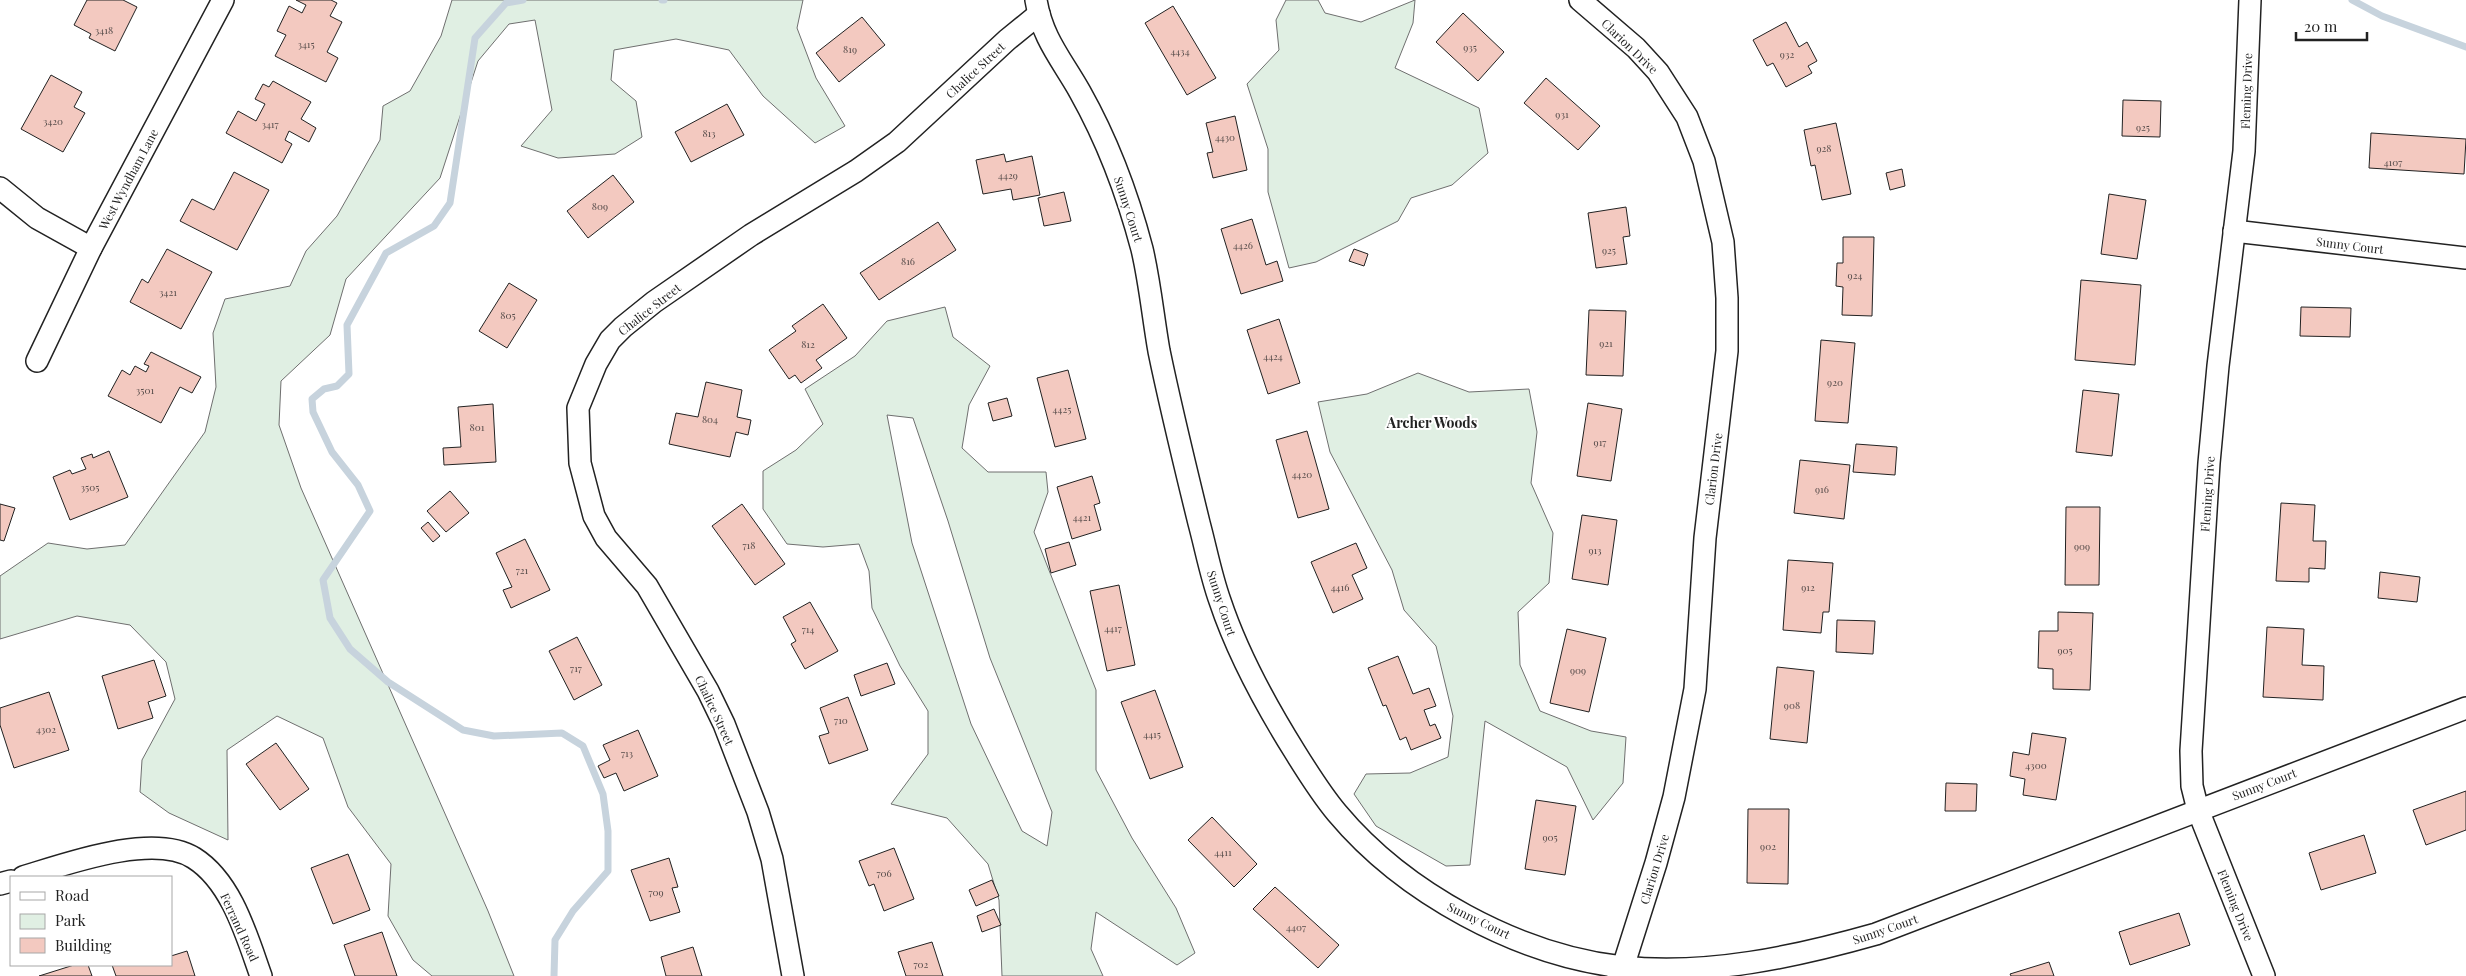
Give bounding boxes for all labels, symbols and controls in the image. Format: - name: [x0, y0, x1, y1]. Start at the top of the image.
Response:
- scale bar: [2296, 10, 2367, 42]
- street label: Clarion Drive: [1598, 15, 1662, 77]
- text: 20 m: [2304, 16, 2338, 36]
- house number: 3418: [95, 23, 113, 37]
- house number: 3415: [297, 37, 315, 51]
- street label: Chalice Street: [942, 38, 1009, 102]
- house number: 935: [1463, 40, 1477, 54]
- house number: 819: [843, 42, 857, 56]
- house number: 4434: [1170, 44, 1190, 58]
- house number: 932: [1780, 47, 1794, 61]
- street label: Fleming Drive: [2237, 53, 2255, 129]
- house number: 931: [1555, 107, 1569, 121]
- house number: 3420: [43, 114, 63, 128]
- house number: 3417: [261, 117, 279, 131]
- house number: 925: [2136, 120, 2150, 134]
- street label: West Wyndham Lane: [94, 126, 161, 233]
- house number: 813: [702, 126, 716, 140]
- house number: 4430: [1215, 130, 1235, 144]
- house number: 928: [1816, 141, 1832, 155]
- house number: 4107: [2384, 155, 2402, 169]
- house number: 4429: [998, 168, 1018, 182]
- street label: Sunny Court: [1111, 174, 1147, 244]
- house number: 809: [592, 199, 608, 213]
- street label: Sunny Court: [2315, 233, 2385, 257]
- house number: 4426: [1233, 238, 1253, 252]
- house number: 925: [1602, 243, 1616, 257]
- house number: 816: [901, 254, 915, 268]
- house number: 924: [1848, 268, 1862, 282]
- street label: Chalice Street: [614, 279, 684, 339]
- house number: 3421: [159, 285, 177, 299]
- house number: 805: [500, 308, 516, 322]
- house number: 921: [1599, 336, 1613, 350]
- house number: 812: [801, 337, 815, 351]
- house number: 4424: [1263, 349, 1283, 363]
- house number: 920: [1827, 375, 1843, 389]
- house number: 3501: [136, 383, 154, 397]
- house number: 4425: [1053, 402, 1071, 416]
- house number: 804: [702, 412, 718, 426]
- district label: Archer Woods: [1386, 413, 1477, 432]
- house number: 801: [470, 420, 485, 434]
- street label: Clarion Drive: [1701, 432, 1725, 506]
- house number: 917: [1594, 435, 1606, 449]
- street label: Fleming Drive: [2196, 456, 2218, 532]
- house number: 4420: [1292, 467, 1312, 481]
- house number: 3505: [81, 480, 99, 494]
- house number: 916: [1815, 482, 1829, 496]
- house number: 4421: [1073, 510, 1091, 524]
- house number: 718: [743, 538, 755, 552]
- house number: 909: [2074, 539, 2090, 553]
- house number: 913: [1588, 543, 1602, 557]
- house number: 721: [516, 563, 529, 577]
- street label: Sunny Court: [1204, 568, 1240, 638]
- house number: 4416: [1331, 580, 1349, 594]
- house number: 912: [1801, 580, 1815, 594]
- house number: 4417: [1104, 621, 1122, 635]
- house number: 714: [802, 622, 814, 636]
- house number: 905: [2057, 643, 2073, 657]
- house number: 717: [570, 661, 582, 675]
- house number: 909: [1570, 663, 1586, 677]
- street label: Chalice Street: [692, 672, 738, 748]
- house number: 908: [1784, 698, 1800, 712]
- house number: 710: [834, 713, 848, 727]
- house number: 4302: [36, 722, 56, 736]
- house number: 4415: [1143, 727, 1161, 741]
- house number: 713: [621, 746, 634, 760]
- house number: 4300: [2025, 758, 2047, 772]
- street label: Sunny Court: [2229, 764, 2299, 804]
- house number: 905: [1542, 830, 1558, 844]
- street label: Clarion Drive: [1636, 832, 1672, 906]
- house number: 902: [1760, 839, 1776, 853]
- house number: 4411: [1214, 845, 1232, 859]
- house number: 706: [876, 866, 892, 880]
- street label: Fleming Drive: [2214, 867, 2258, 943]
- legend: [10, 876, 172, 966]
- text: Road: [55, 885, 89, 905]
- house number: 709: [648, 885, 664, 899]
- street label: Ferrand Road: [217, 890, 263, 964]
- street label: Sunny Court: [1445, 898, 1514, 942]
- text: Park: [55, 910, 87, 930]
- street label: Sunny Court: [1850, 910, 1920, 948]
- house number: 4407: [1286, 920, 1306, 934]
- text: Building: [55, 935, 112, 955]
- house number: 702: [914, 957, 929, 971]

